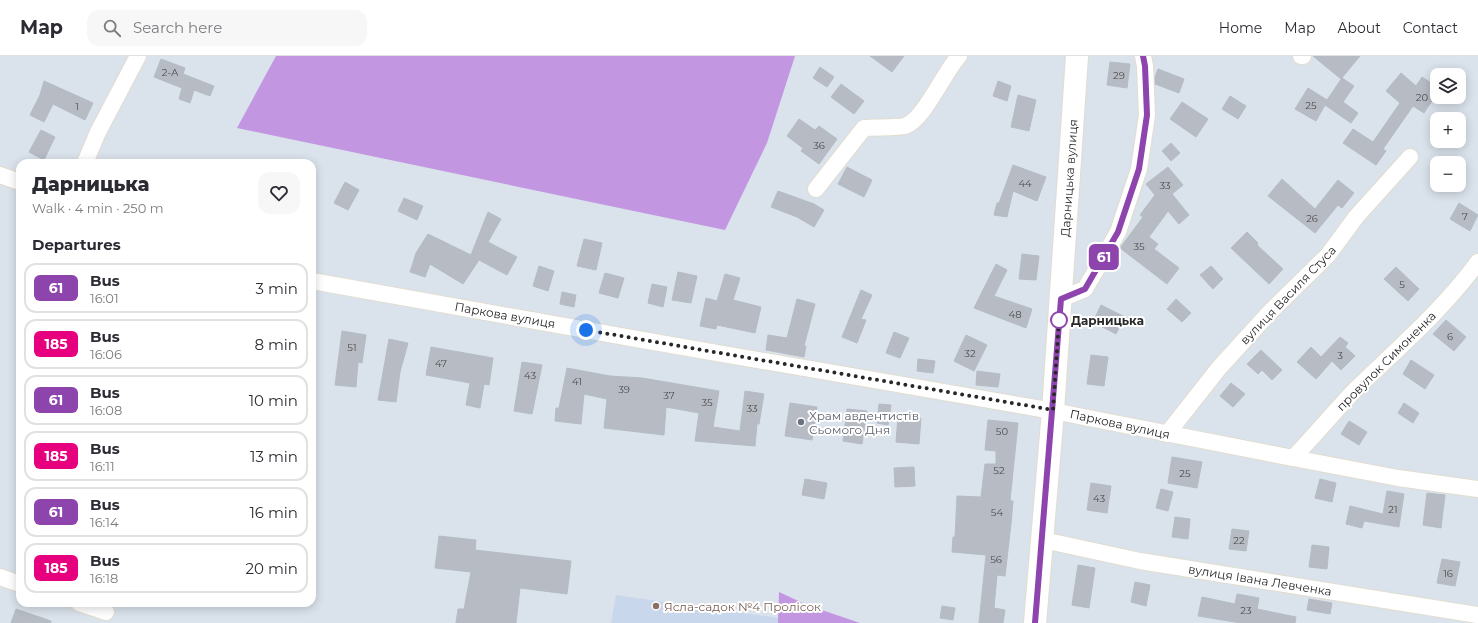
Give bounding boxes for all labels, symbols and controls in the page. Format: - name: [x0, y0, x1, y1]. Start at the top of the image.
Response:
- search box: [87, 10, 367, 46]
- text: Map: [20, 16, 63, 39]
- icon: search: [101, 17, 123, 39]
- text: Search here: [133, 18, 222, 37]
- text: Home: [1219, 19, 1262, 37]
- text: Map: [1284, 19, 1315, 37]
- text: About: [1337, 19, 1381, 37]
- text: Contact: [1403, 19, 1458, 37]
- house number: 2-А: [162, 66, 179, 79]
- map controls: [1430, 68, 1466, 192]
- button: layers: [1430, 68, 1466, 104]
- house number: 29: [1113, 69, 1125, 82]
- house number: 20: [1416, 91, 1429, 104]
- house number: 25: [1305, 99, 1317, 112]
- house number: 1: [75, 100, 79, 113]
- button: +: [1430, 112, 1466, 148]
- street label: Дарницька вулиця: [1057, 119, 1081, 237]
- house number: 36: [813, 139, 825, 152]
- button: −: [1430, 156, 1466, 192]
- button: heart: [258, 172, 300, 214]
- text: Дарницька: [32, 173, 149, 196]
- house number: 44: [1018, 177, 1032, 190]
- house number: 33: [1159, 179, 1171, 192]
- text: Walk · 4 min · 250 m: [32, 200, 163, 216]
- house number: 7: [1462, 210, 1468, 223]
- house number: 26: [1306, 212, 1318, 225]
- text: Departures: [32, 235, 121, 254]
- house number: 35: [1133, 240, 1145, 253]
- street label: вулиця Василя Стуса: [1237, 242, 1339, 348]
- line badge: 61: [1086, 244, 1122, 270]
- text: 61: [1097, 248, 1111, 266]
- text: Bus: [90, 271, 120, 290]
- house number: 5: [1399, 278, 1405, 291]
- text: 61: [49, 279, 63, 297]
- text: 3 min: [256, 279, 298, 298]
- text: 16:01: [90, 290, 119, 306]
- street label: Паркова вулиця: [453, 299, 557, 331]
- house number: 48: [1008, 308, 1022, 321]
- street label: провулок Симоненка: [1333, 308, 1439, 414]
- marker: Дарницька: [1050, 311, 1068, 329]
- place label: Дарницька: [1071, 313, 1144, 328]
- your location: [576, 320, 596, 340]
- text: Bus: [90, 327, 120, 346]
- house number: 6: [1447, 330, 1453, 343]
- text: 185: [44, 335, 68, 353]
- text: 8 min: [254, 335, 298, 354]
- house number: 51: [347, 341, 357, 354]
- text: 16:06: [90, 346, 122, 362]
- house number: 32: [964, 347, 976, 360]
- house number: 3: [1337, 349, 1343, 362]
- house number: 47: [435, 357, 447, 370]
- house number: 43: [524, 369, 536, 382]
- house number: 41: [572, 375, 582, 388]
- text: Bus: [90, 383, 120, 402]
- house number: 39: [618, 383, 630, 396]
- house number: 37: [663, 389, 675, 402]
- text: 61: [49, 391, 63, 409]
- text: 10 min: [249, 391, 298, 410]
- house number: 35: [701, 396, 713, 409]
- text: 16:08: [90, 402, 122, 418]
- house number: 33: [746, 402, 758, 415]
- street label: Паркова вулиця: [1069, 406, 1171, 442]
- place label: Храм авдентистів Сьомого Дня: [809, 408, 919, 437]
- marker: Храм авдентистів Сьомого Дня: [796, 417, 806, 427]
- house number: 50: [996, 425, 1009, 438]
- text: Bus: [90, 439, 120, 458]
- text: 185: [44, 447, 68, 465]
- text: 13 min: [250, 447, 298, 466]
- text: 16:11: [90, 458, 115, 474]
- house number: 52: [993, 464, 1005, 477]
- house number: 25: [1179, 467, 1191, 480]
- house number: 43: [1093, 492, 1105, 505]
- text: Bus: [90, 495, 120, 514]
- text: 61: [49, 503, 63, 521]
- text: 16 min: [249, 503, 298, 522]
- house number: 21: [1388, 503, 1398, 516]
- house number: 54: [991, 506, 1004, 519]
- text: 16:14: [90, 514, 119, 530]
- house number: 22: [1233, 534, 1245, 547]
- text: Bus: [90, 551, 120, 570]
- house number: 56: [990, 553, 1002, 566]
- text: 185: [44, 559, 68, 577]
- text: 20 min: [246, 559, 298, 578]
- street label: вулиця Івана Левченка: [1187, 561, 1333, 599]
- house number: 16: [1443, 567, 1453, 580]
- text: 16:18: [90, 570, 118, 586]
- place label: Ясла-садок №4 Пролісок: [664, 599, 821, 614]
- marker: Ясла-садок №4 Пролісок: [651, 601, 661, 611]
- house number: 23: [1240, 604, 1252, 617]

